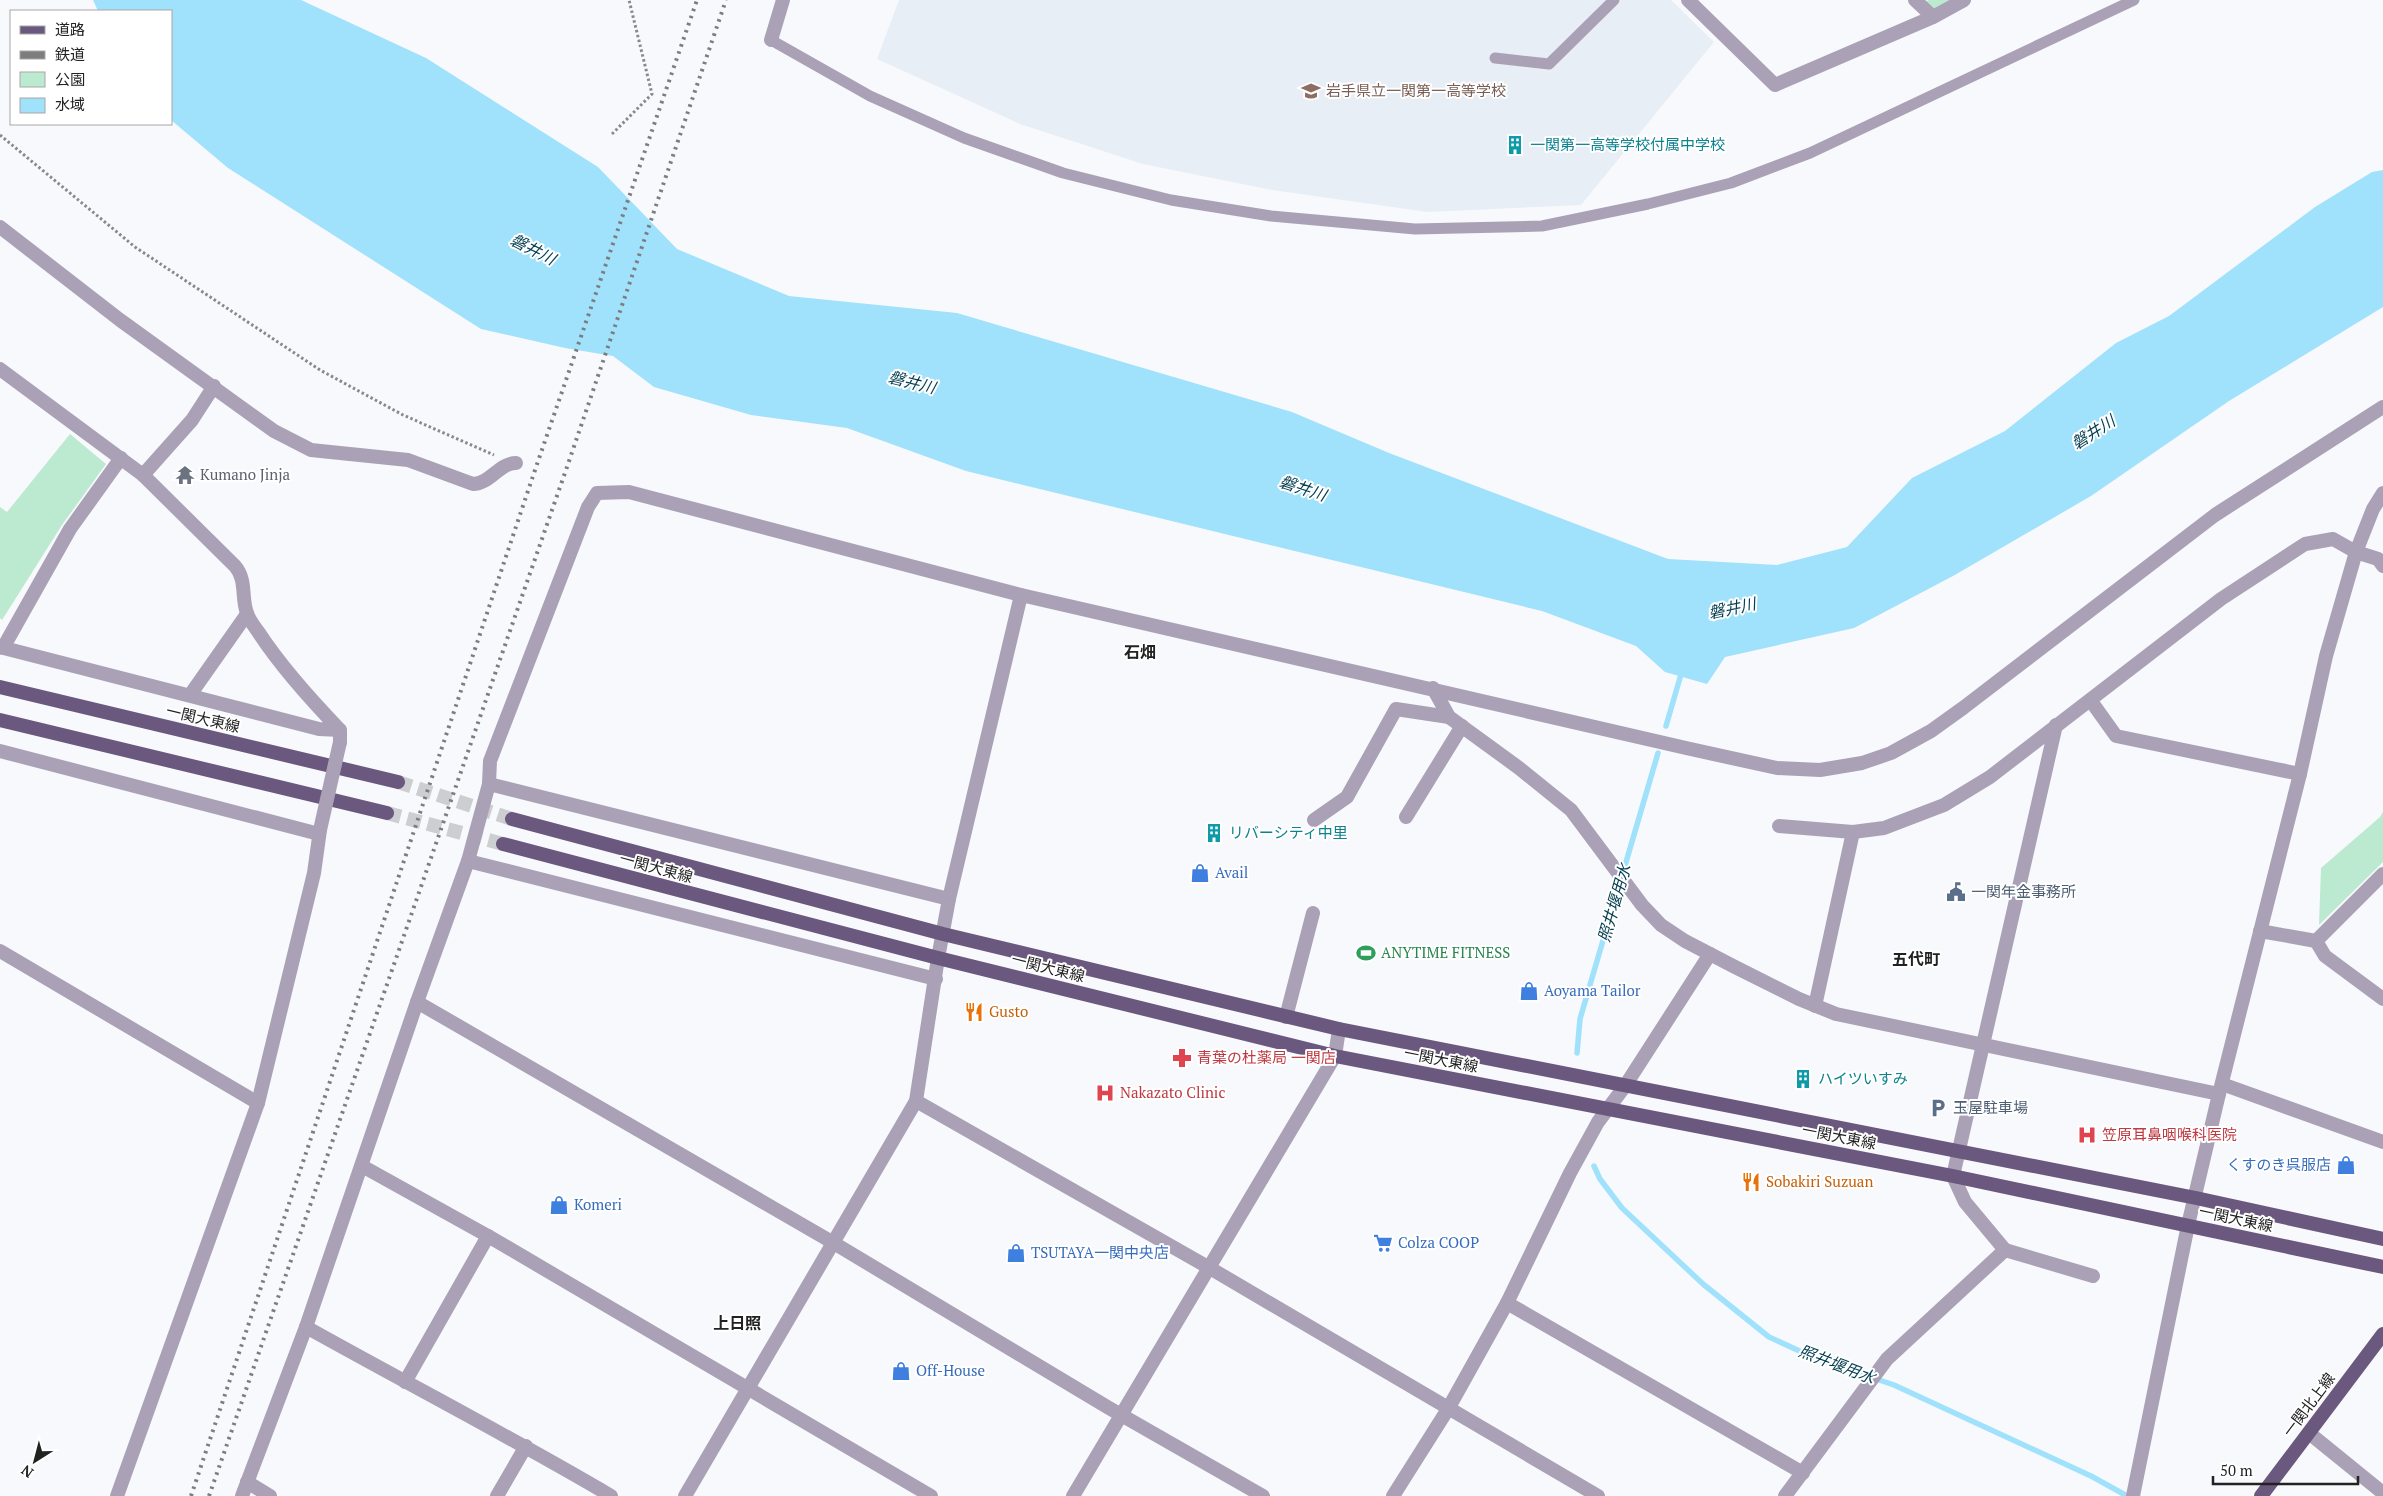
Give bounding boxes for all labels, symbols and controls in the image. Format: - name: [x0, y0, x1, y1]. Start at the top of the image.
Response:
- legend: [10, 10, 172, 125]
- text: 道路: [55, 19, 85, 39]
- text: 鉄道: [55, 44, 85, 64]
- text: 公園: [55, 69, 85, 89]
- school or university icon: 岩手県立一関第一高等学校: [1300, 80, 1322, 102]
- place label: 岩手県立一関第一高等学校: [1326, 80, 1506, 100]
- text: 水域: [55, 94, 85, 114]
- building icon: 一関第一高等学校付属中学校: [1504, 134, 1526, 156]
- place label: 一関第一高等学校付属中学校: [1530, 134, 1725, 154]
- water label: 磐井川: [507, 228, 561, 271]
- water label: 磐井川: [886, 366, 940, 399]
- water label: 磐井川: [2067, 409, 2121, 454]
- temple icon: Kumano Jinja: [174, 464, 196, 486]
- place label: Kumano Jinja: [200, 464, 291, 484]
- water label: 磐井川: [1277, 470, 1331, 506]
- water label: 磐井川: [1706, 592, 1760, 624]
- district label: 石畑: [1124, 641, 1156, 663]
- street label: 一関大東線: [164, 700, 242, 736]
- building icon: リバーシティ中里: [1203, 822, 1225, 844]
- place label: リバーシティ中里: [1229, 822, 1348, 842]
- street label: 一関大東線: [617, 848, 695, 886]
- water label: 照井堰用水: [1592, 860, 1636, 944]
- shop icon: Avail: [1189, 862, 1211, 884]
- place label: Avail: [1215, 862, 1248, 882]
- public building icon: 一関年金事務所: [1945, 881, 1967, 903]
- place label: 一関年金事務所: [1971, 881, 2076, 901]
- sports icon: ANYTIME FITNESS: [1355, 942, 1377, 964]
- place label: ANYTIME FITNESS: [1381, 942, 1510, 962]
- street label: 一関大東線: [1009, 948, 1087, 986]
- district label: 五代町: [1892, 948, 1940, 970]
- shop icon: Aoyama Tailor: [1518, 980, 1540, 1002]
- place label: Aoyama Tailor: [1544, 980, 1641, 1000]
- restaurant icon: Gusto: [963, 1001, 985, 1023]
- place label: Gusto: [989, 1001, 1028, 1021]
- street label: 一関大東線: [1402, 1042, 1480, 1076]
- pharmacy icon: 青葉の杜薬局 一関店: [1171, 1047, 1193, 1069]
- place label: 青葉の杜薬局 一関店: [1197, 1047, 1336, 1067]
- building icon: ハイツいすみ: [1792, 1068, 1814, 1090]
- place label: ハイツいすみ: [1818, 1068, 1908, 1088]
- hospital icon: Nakazato Clinic: [1094, 1082, 1116, 1104]
- place label: Nakazato Clinic: [1120, 1082, 1225, 1102]
- parking icon: 玉屋駐車場: [1927, 1097, 1949, 1119]
- place label: 玉屋駐車場: [1953, 1097, 2028, 1117]
- street label: 一関大東線: [1800, 1119, 1878, 1153]
- hospital icon: 笠原耳鼻咽喉科医院: [2076, 1124, 2098, 1146]
- place label: 笠原耳鼻咽喉科医院: [2102, 1124, 2237, 1144]
- place label: くすのき呉服店: [2226, 1154, 2331, 1174]
- shop icon: くすのき呉服店: [2335, 1154, 2357, 1176]
- restaurant icon: Sobakiri Suzuan: [1740, 1171, 1762, 1193]
- place label: Sobakiri Suzuan: [1766, 1171, 1873, 1191]
- shop icon: Komeri: [548, 1194, 570, 1216]
- place label: Komeri: [574, 1194, 622, 1214]
- street label: 一関大東線: [2197, 1200, 2275, 1236]
- supermarket icon: Colza COOP: [1372, 1232, 1394, 1254]
- place label: Colza COOP: [1398, 1232, 1479, 1252]
- shop icon: TSUTAYA一関中央店: [1005, 1242, 1027, 1264]
- place label: TSUTAYA一関中央店: [1031, 1242, 1169, 1262]
- district label: 上日照: [713, 1312, 761, 1334]
- water label: 照井堰用水: [1796, 1339, 1880, 1389]
- shop icon: Off-House: [890, 1360, 912, 1382]
- place label: Off-House: [916, 1360, 985, 1380]
- street label: 一関北上線: [2278, 1368, 2339, 1440]
- north arrow: [10, 1436, 60, 1486]
- scale bar: [2213, 1454, 2358, 1486]
- text: 50 m: [2220, 1460, 2253, 1480]
- text: N: [17, 1461, 37, 1483]

